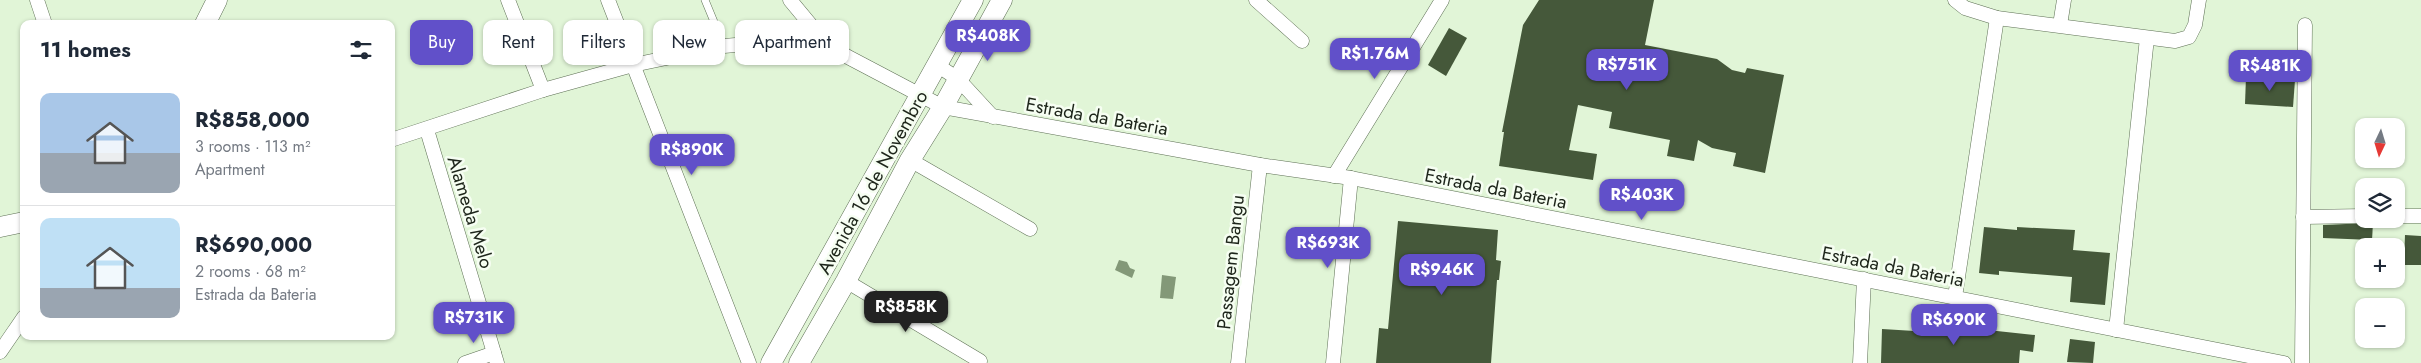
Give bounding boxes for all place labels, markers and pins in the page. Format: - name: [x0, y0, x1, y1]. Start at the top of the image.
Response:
- pin: R$408K: [947, 20, 1029, 62]
- pin: R$1.76M: [1329, 38, 1421, 80]
- pin: R$751K: [1586, 48, 1668, 91]
- pin: R$481K: [2229, 49, 2311, 92]
- pin: R$890K: [651, 134, 733, 176]
- pin: R$403K: [1601, 178, 1683, 221]
- pin: R$693K: [1287, 226, 1369, 269]
- pin: R$946K: [1401, 254, 1483, 296]
- pin: R$858K: [865, 290, 947, 333]
- pin: R$731K: [433, 302, 515, 344]
- pin: R$690K: [1913, 304, 1995, 346]

